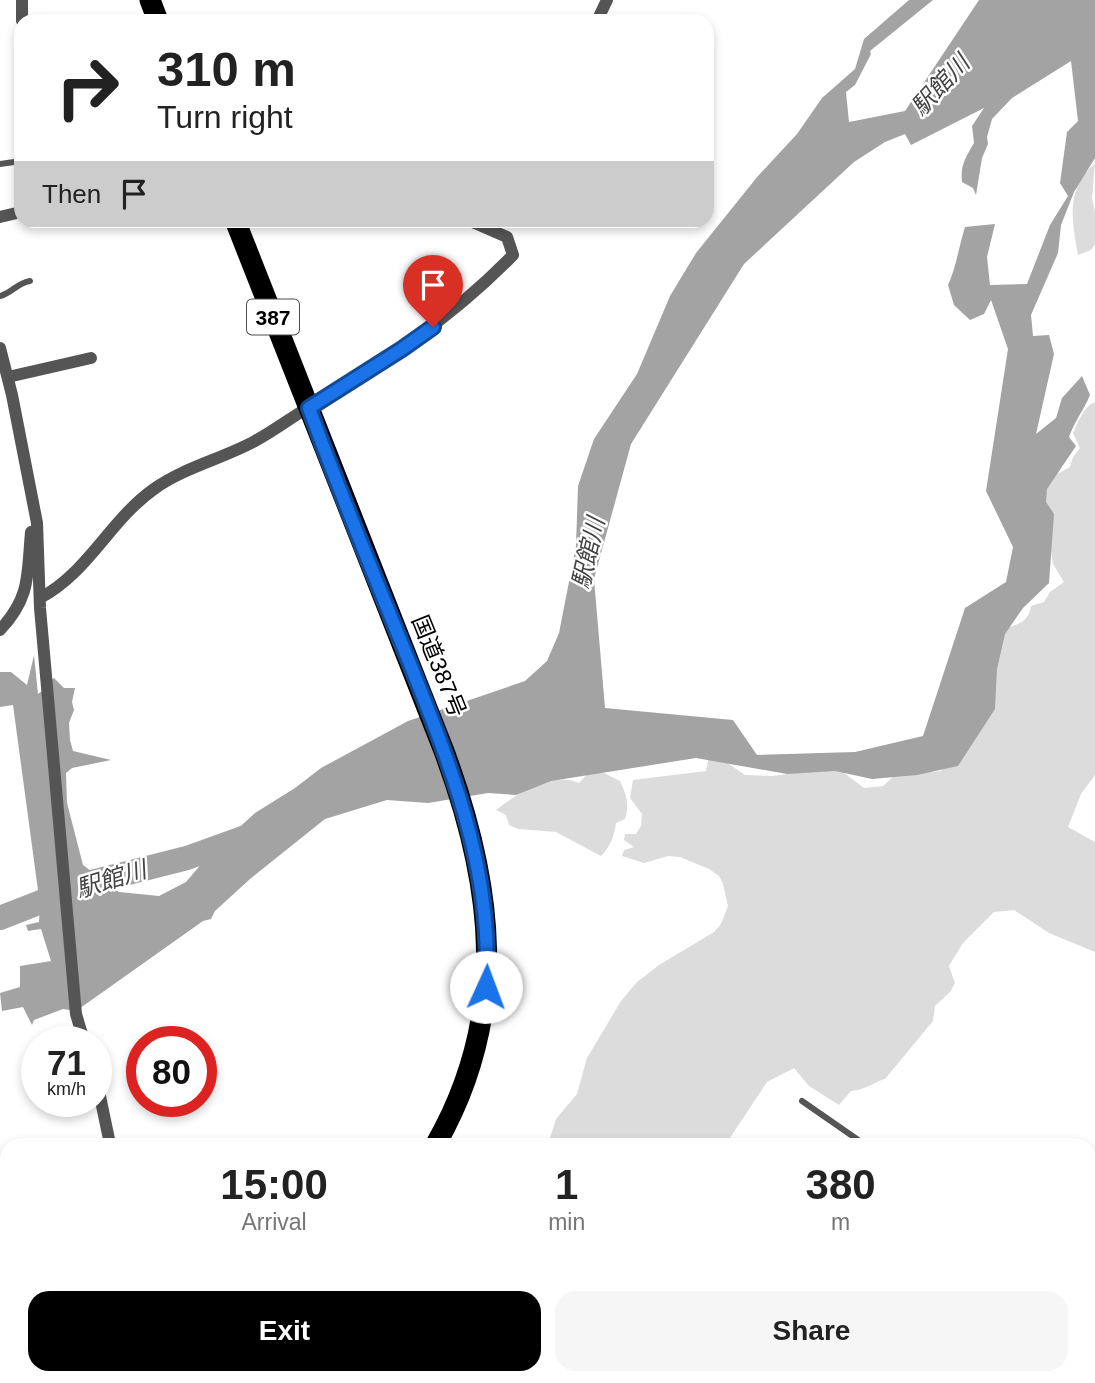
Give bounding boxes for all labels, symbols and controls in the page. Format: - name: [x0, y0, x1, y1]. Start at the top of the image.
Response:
- icon: right: [42, 42, 133, 133]
- text: 310 m: [157, 42, 296, 96]
- water label: 駅館川: [906, 47, 976, 121]
- text: Turn right: [157, 99, 293, 135]
- icon: arrive: [115, 175, 153, 213]
- text: Then: [42, 179, 101, 209]
- pin: [403, 255, 463, 327]
- icon: arrive: [414, 266, 452, 304]
- road number: 387: [247, 300, 299, 334]
- water label: 駅館川: [567, 512, 610, 591]
- street label: 国道387号: [407, 611, 471, 721]
- water label: 駅館川: [73, 855, 152, 902]
- position arrow: [449, 950, 523, 1024]
- speed limit sign: 80: [126, 1026, 217, 1117]
- text: 71: [47, 1043, 86, 1082]
- text: km/h: [47, 1079, 86, 1099]
- text: 15:00: [220, 1161, 328, 1208]
- text: 1: [555, 1161, 578, 1208]
- text: 380: [806, 1161, 876, 1208]
- text: Arrival: [241, 1209, 307, 1235]
- text: min: [548, 1209, 585, 1235]
- text: m: [831, 1209, 850, 1235]
- button: Exit: [28, 1291, 541, 1371]
- button: Share: [555, 1291, 1068, 1371]

